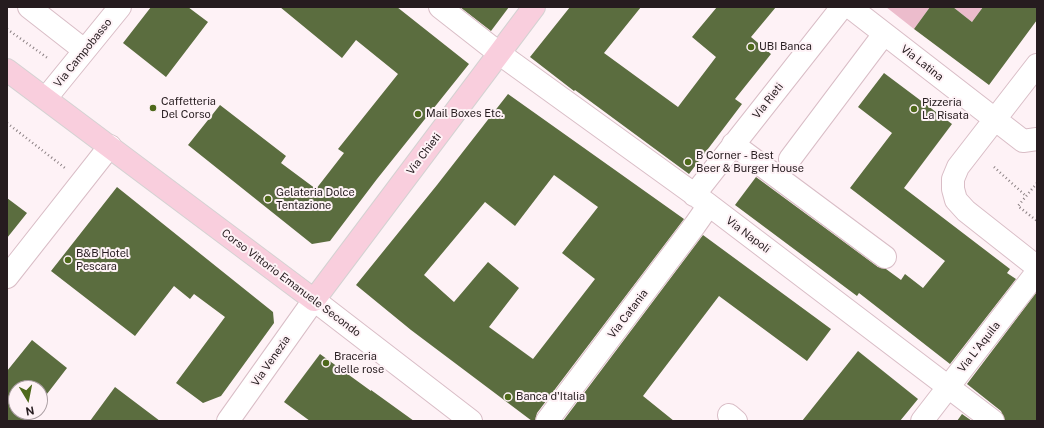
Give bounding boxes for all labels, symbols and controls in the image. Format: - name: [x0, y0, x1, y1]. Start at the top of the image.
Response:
- street label: Via Campobasso: [51, 16, 115, 90]
- place label: UBI Banca: [759, 40, 812, 54]
- marker: UBI Banca: [746, 42, 756, 52]
- street label: Via Latina: [898, 42, 946, 84]
- street label: Via Rieti: [750, 80, 786, 122]
- place label: Caffetteria Del Corso: [161, 95, 216, 121]
- place label: Pizzeria La Risata: [922, 96, 969, 122]
- marker: Caffetteria Del Corso: [148, 103, 158, 113]
- marker: Pizzeria La Risata: [909, 104, 919, 114]
- place label: Mail Boxes Etc.: [426, 107, 503, 121]
- marker: Mail Boxes Etc.: [413, 109, 423, 119]
- street label: Via Chieti: [404, 131, 444, 177]
- place label: B Corner - Best Beer & Burger House: [696, 149, 804, 175]
- marker: B Corner - Best Beer & Burger House: [683, 157, 693, 167]
- place label: Gelateria Dolce Tentazione: [276, 186, 355, 212]
- marker: Gelateria Dolce Tentazione: [263, 194, 273, 204]
- street label: Via Napoli: [723, 214, 773, 256]
- street label: Corso Vittorio Emanuele Secondo: [219, 226, 363, 340]
- place label: B&B Hotel Pescara: [76, 247, 129, 273]
- marker: B&B Hotel Pescara: [63, 255, 73, 265]
- street label: Via Catania: [605, 287, 651, 341]
- street label: Via L'Aquila: [955, 319, 1003, 375]
- street label: Via Venezia: [249, 333, 293, 389]
- place label: Braceria delle rose: [334, 350, 384, 376]
- marker: Braceria delle rose: [321, 358, 331, 368]
- north arrow: [8, 380, 48, 420]
- place label: Banca d'Italia: [516, 390, 585, 404]
- marker: Banca d'Italia: [503, 392, 513, 402]
- text: N: [25, 404, 35, 417]

